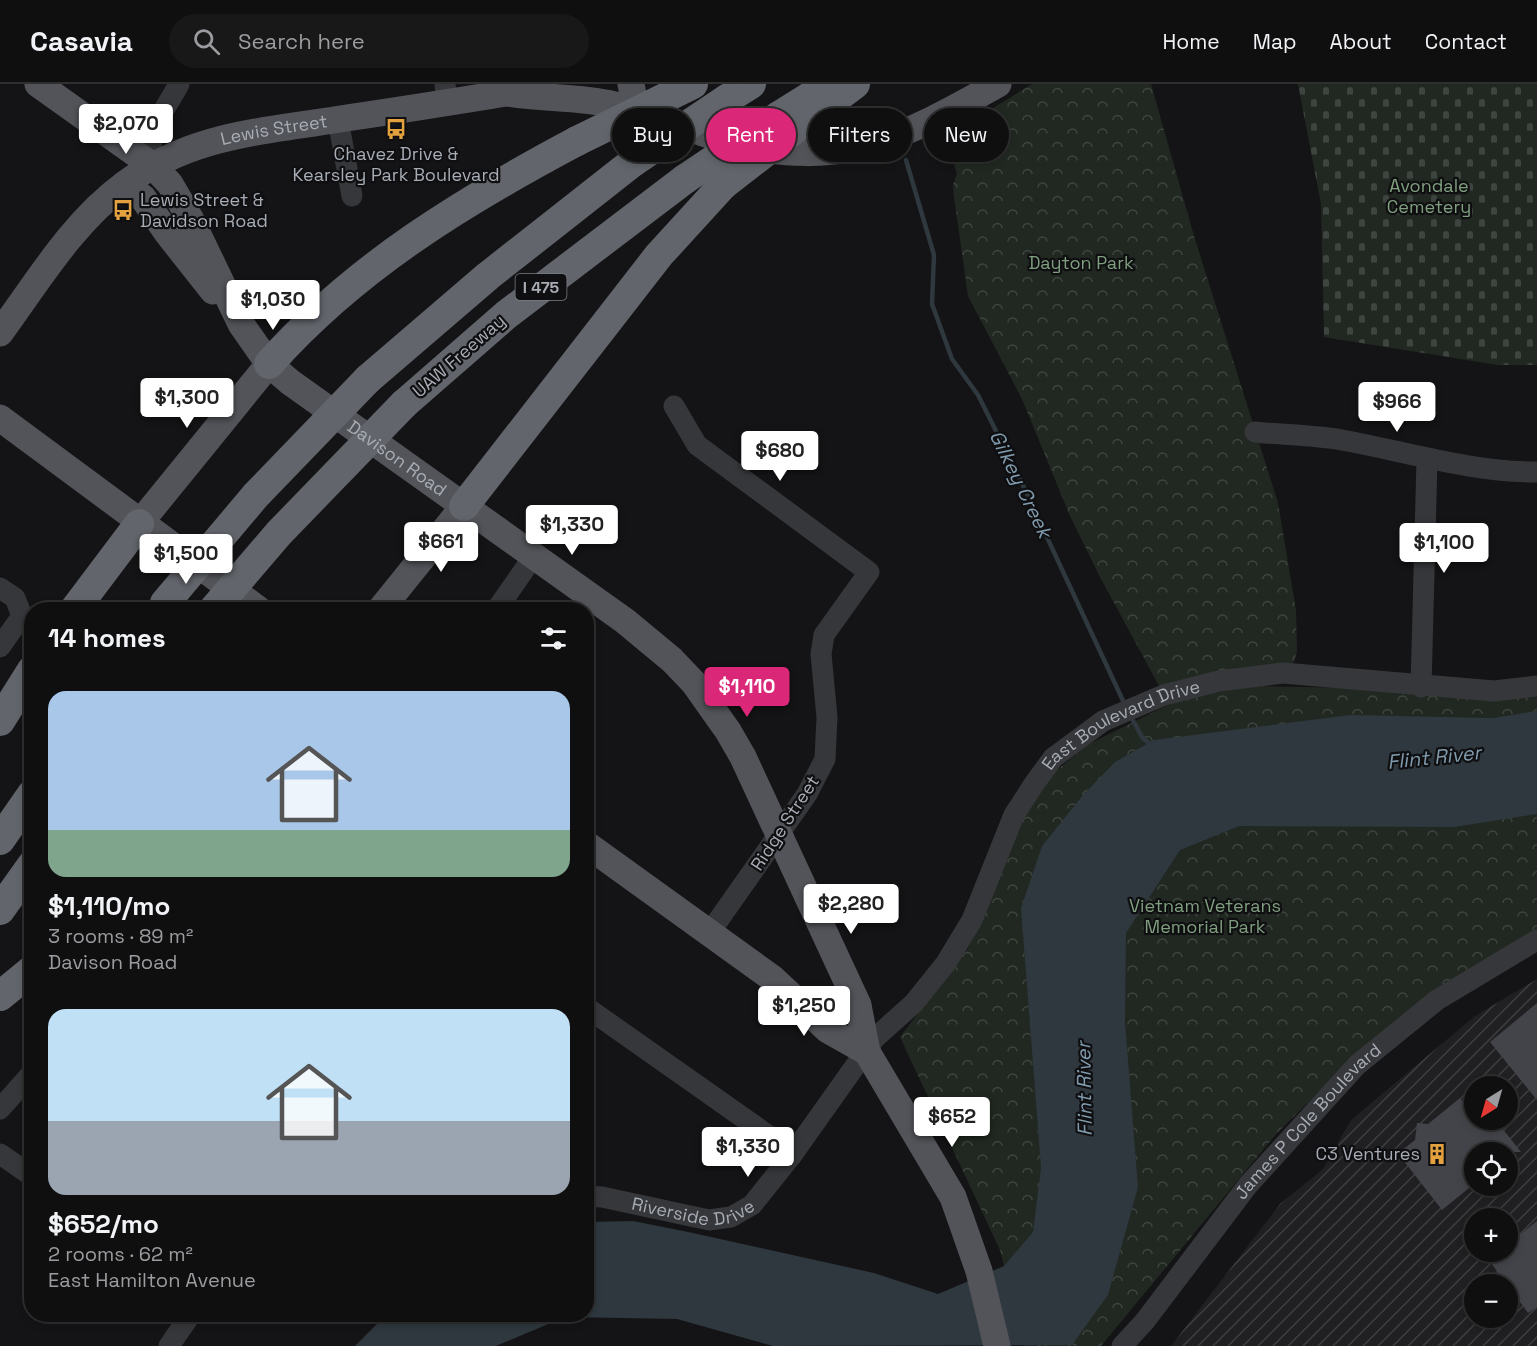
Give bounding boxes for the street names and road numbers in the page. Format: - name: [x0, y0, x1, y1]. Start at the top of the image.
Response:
- street label: Lewis Street: [218, 109, 329, 150]
- road number: I 475: [516, 274, 566, 300]
- street label: UAW Freeway: [408, 309, 510, 402]
- street label: Davison Road: [343, 415, 451, 501]
- street label: East Boulevard Drive: [1036, 674, 1202, 774]
- street label: Ridge Street: [745, 771, 824, 875]
- street label: James P Cole Boulevard: [1229, 1038, 1386, 1204]
- street label: Riverside Drive: [630, 1192, 759, 1231]

